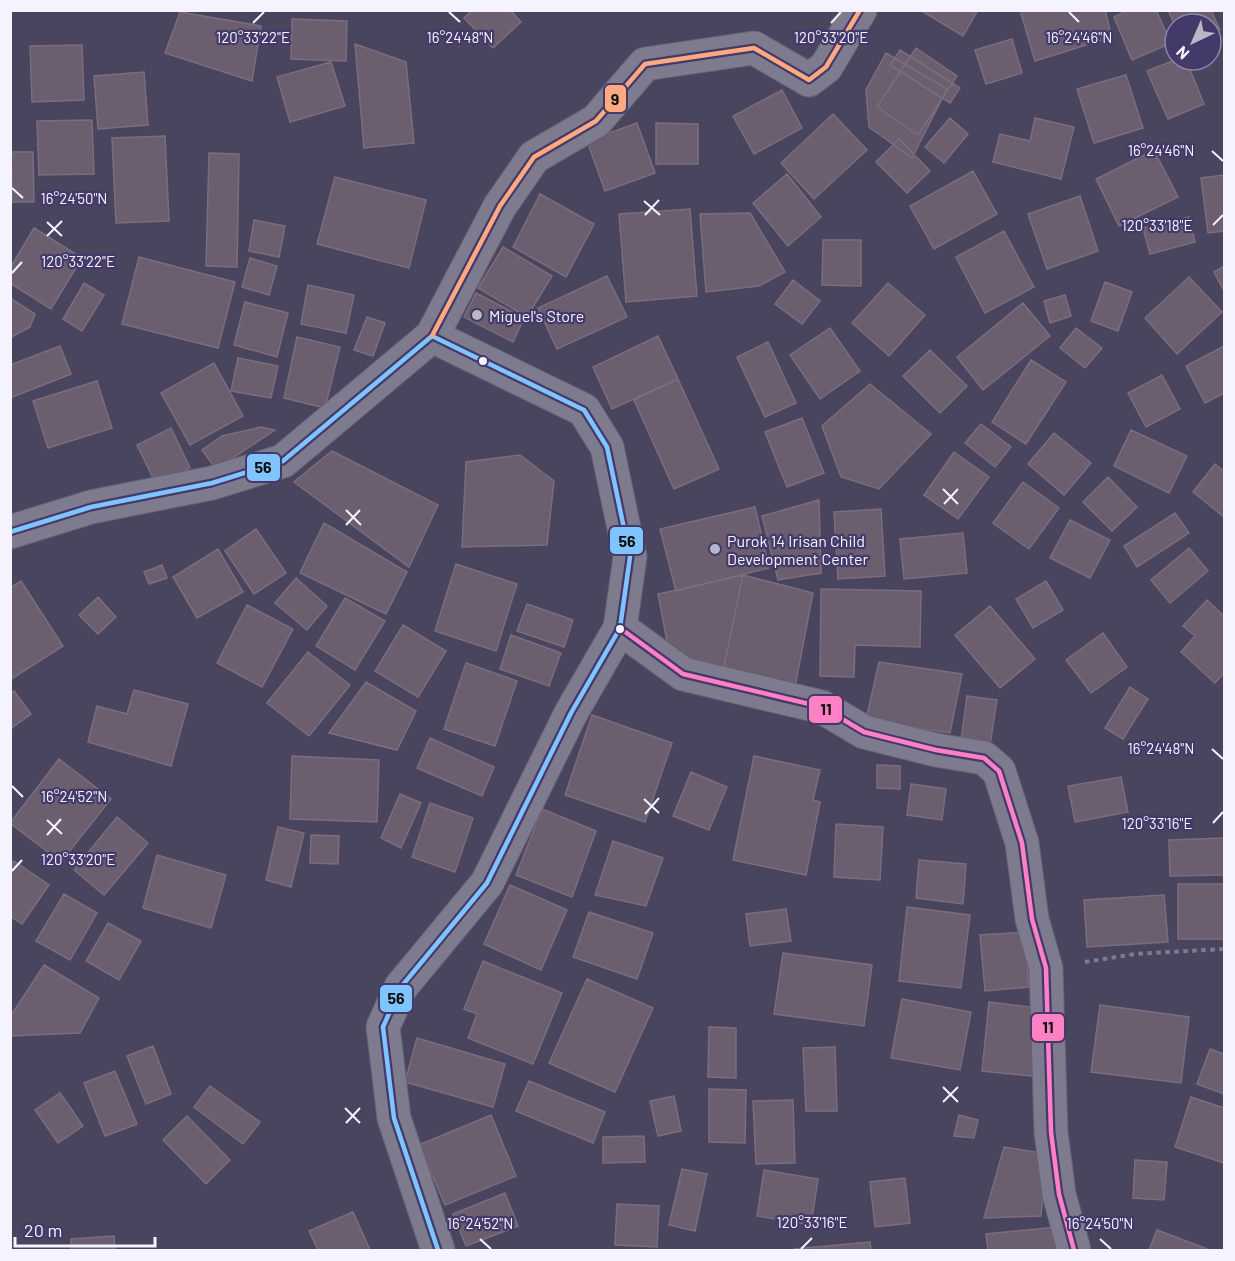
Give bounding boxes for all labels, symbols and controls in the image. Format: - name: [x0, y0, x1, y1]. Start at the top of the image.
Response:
- north arrow: [1163, 12, 1223, 72]
- text: 120°33'22"E: [216, 28, 290, 46]
- text: 16°24'48"N: [427, 28, 493, 46]
- text: 120°33'20"E: [794, 28, 868, 46]
- text: 16°24'46"N: [1046, 28, 1112, 46]
- text: N: [1172, 43, 1193, 64]
- line badge: 9: [604, 84, 627, 113]
- text: 9: [611, 89, 619, 108]
- text: 16°24'46"N: [1128, 141, 1194, 159]
- text: 16°24'50"N: [40, 189, 108, 207]
- text: 120°33'18"E: [1122, 216, 1193, 234]
- text: 120°33'22"E: [41, 252, 115, 270]
- place label: Miguel's Store: [489, 306, 584, 325]
- marker: Miguel's Store: [470, 308, 484, 322]
- unlabelled marker: [477, 355, 489, 367]
- line badge: 56: [246, 453, 281, 482]
- text: 56: [254, 457, 272, 476]
- line badge: 56: [609, 526, 644, 555]
- text: 56: [618, 531, 636, 550]
- place label: Purok 14 Irisan Child Development Center: [727, 531, 869, 568]
- marker: Purok 14 Irisan Child Development Center: [708, 542, 722, 556]
- unlabelled marker: [614, 623, 626, 635]
- line badge: 11: [808, 695, 843, 724]
- text: 11: [820, 699, 832, 718]
- text: 16°24'48"N: [1128, 739, 1194, 757]
- text: 16°24'52"N: [41, 787, 107, 805]
- text: 120°33'16"E: [1122, 814, 1192, 832]
- text: 120°33'20"E: [41, 850, 115, 868]
- line badge: 56: [379, 984, 413, 1013]
- text: 56: [387, 988, 405, 1007]
- line badge: 11: [1031, 1013, 1065, 1042]
- text: 11: [1042, 1017, 1054, 1036]
- scale bar: [15, 1210, 154, 1248]
- text: 120°33'16"E: [777, 1213, 847, 1231]
- text: 16°24'52"N: [447, 1214, 513, 1232]
- text: 16°24'50"N: [1066, 1214, 1134, 1232]
- text: 20 m: [24, 1219, 62, 1241]

